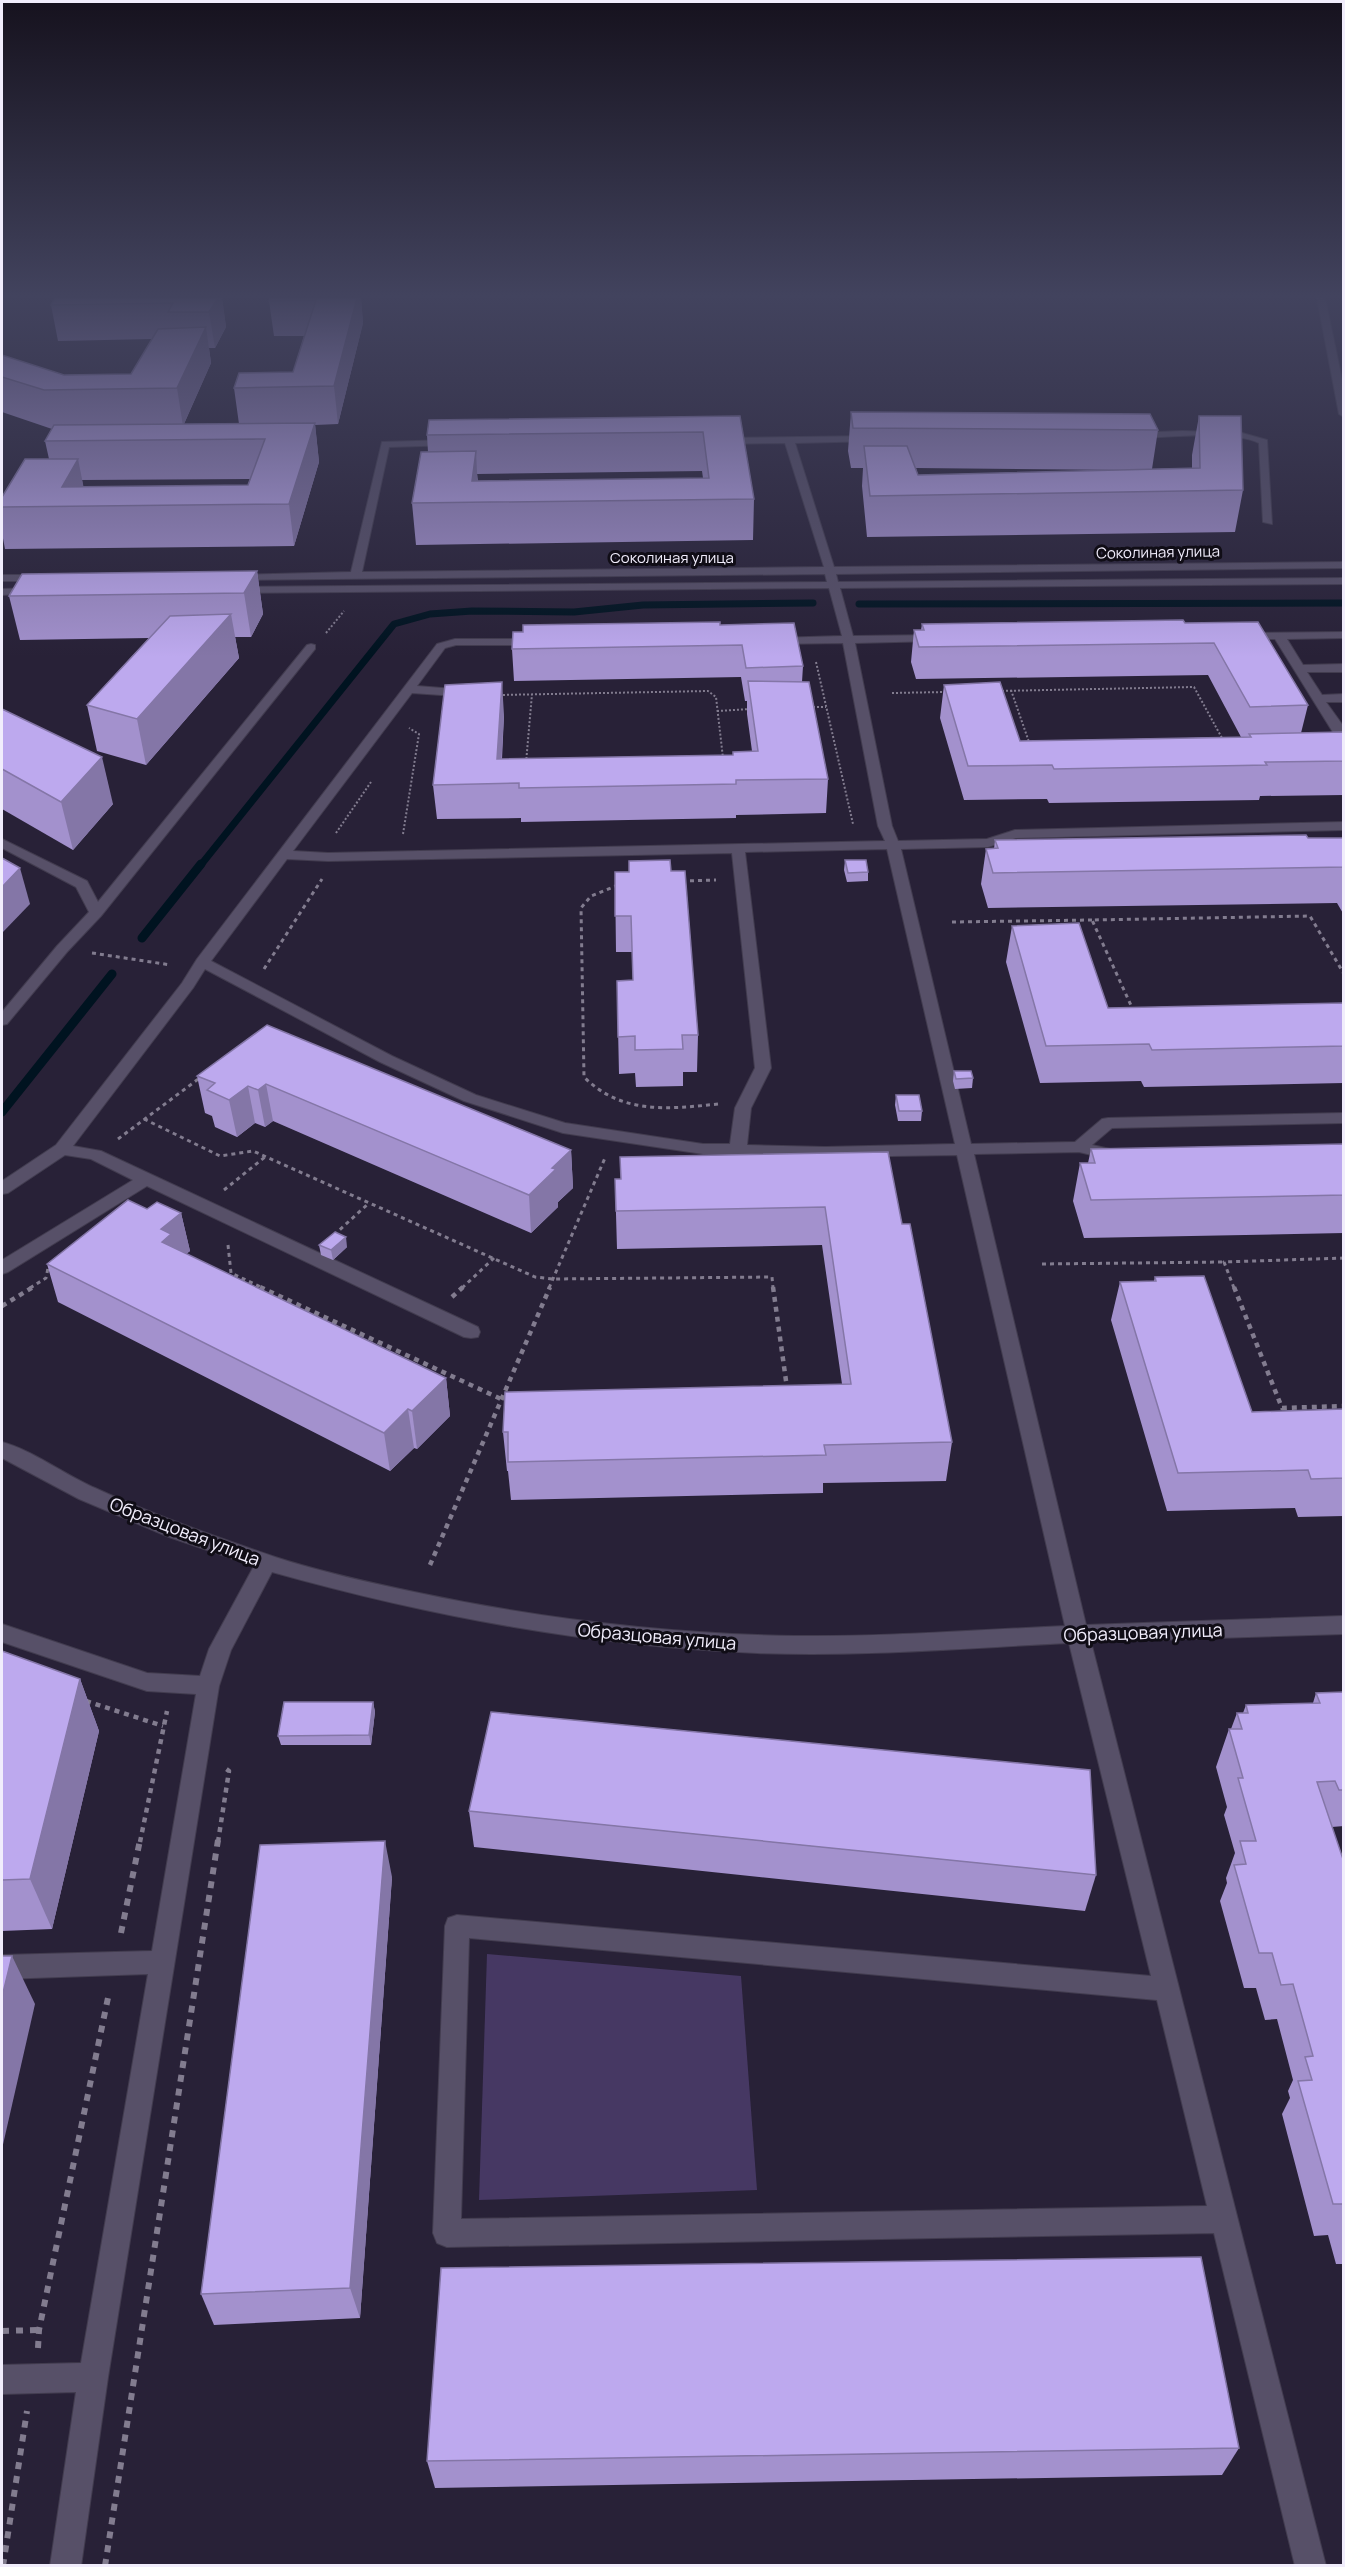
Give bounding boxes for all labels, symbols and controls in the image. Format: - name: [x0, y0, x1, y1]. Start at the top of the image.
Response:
- street label: Соколиная улица: [1096, 540, 1220, 564]
- street label: Соколиная улица: [610, 547, 734, 568]
- street label: Образцовая улица: [106, 1491, 264, 1571]
- street label: Образцовая улица: [577, 1617, 737, 1655]
- street label: Образцовая улица: [1063, 1617, 1223, 1647]

